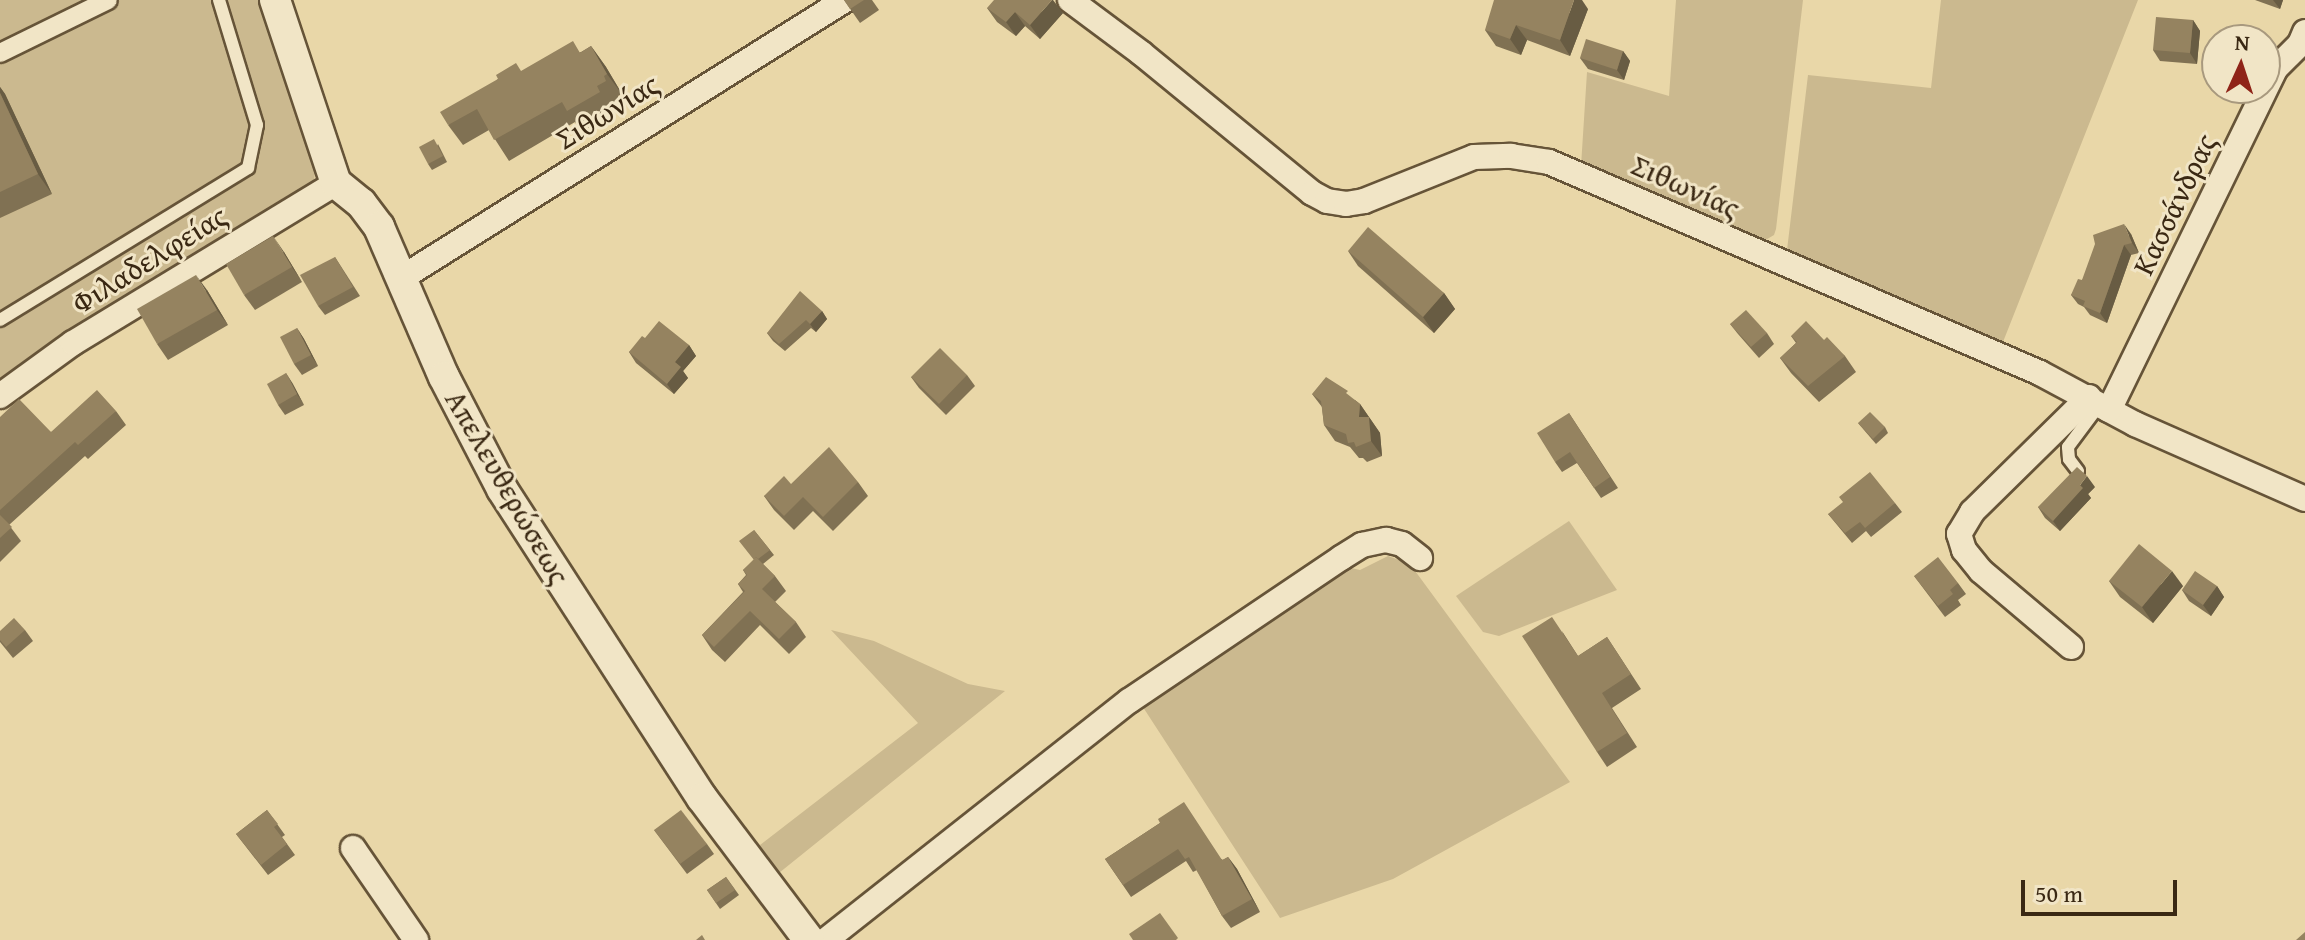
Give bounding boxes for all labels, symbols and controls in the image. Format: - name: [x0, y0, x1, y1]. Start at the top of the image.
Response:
- north arrow: [2201, 24, 2281, 104]
- text: N: [2234, 26, 2250, 58]
- street label: Σιθωνίας: [549, 65, 665, 157]
- street label: Κασσάνδρας: [2124, 128, 2224, 280]
- street label: Σιθωνίας: [1626, 146, 1746, 226]
- street label: Φιλαδελφείας: [65, 197, 233, 321]
- street label: Απελευθερώσεως: [438, 384, 578, 590]
- scale bar: [2025, 864, 2181, 914]
- text: 50 m: [2035, 876, 2083, 911]

